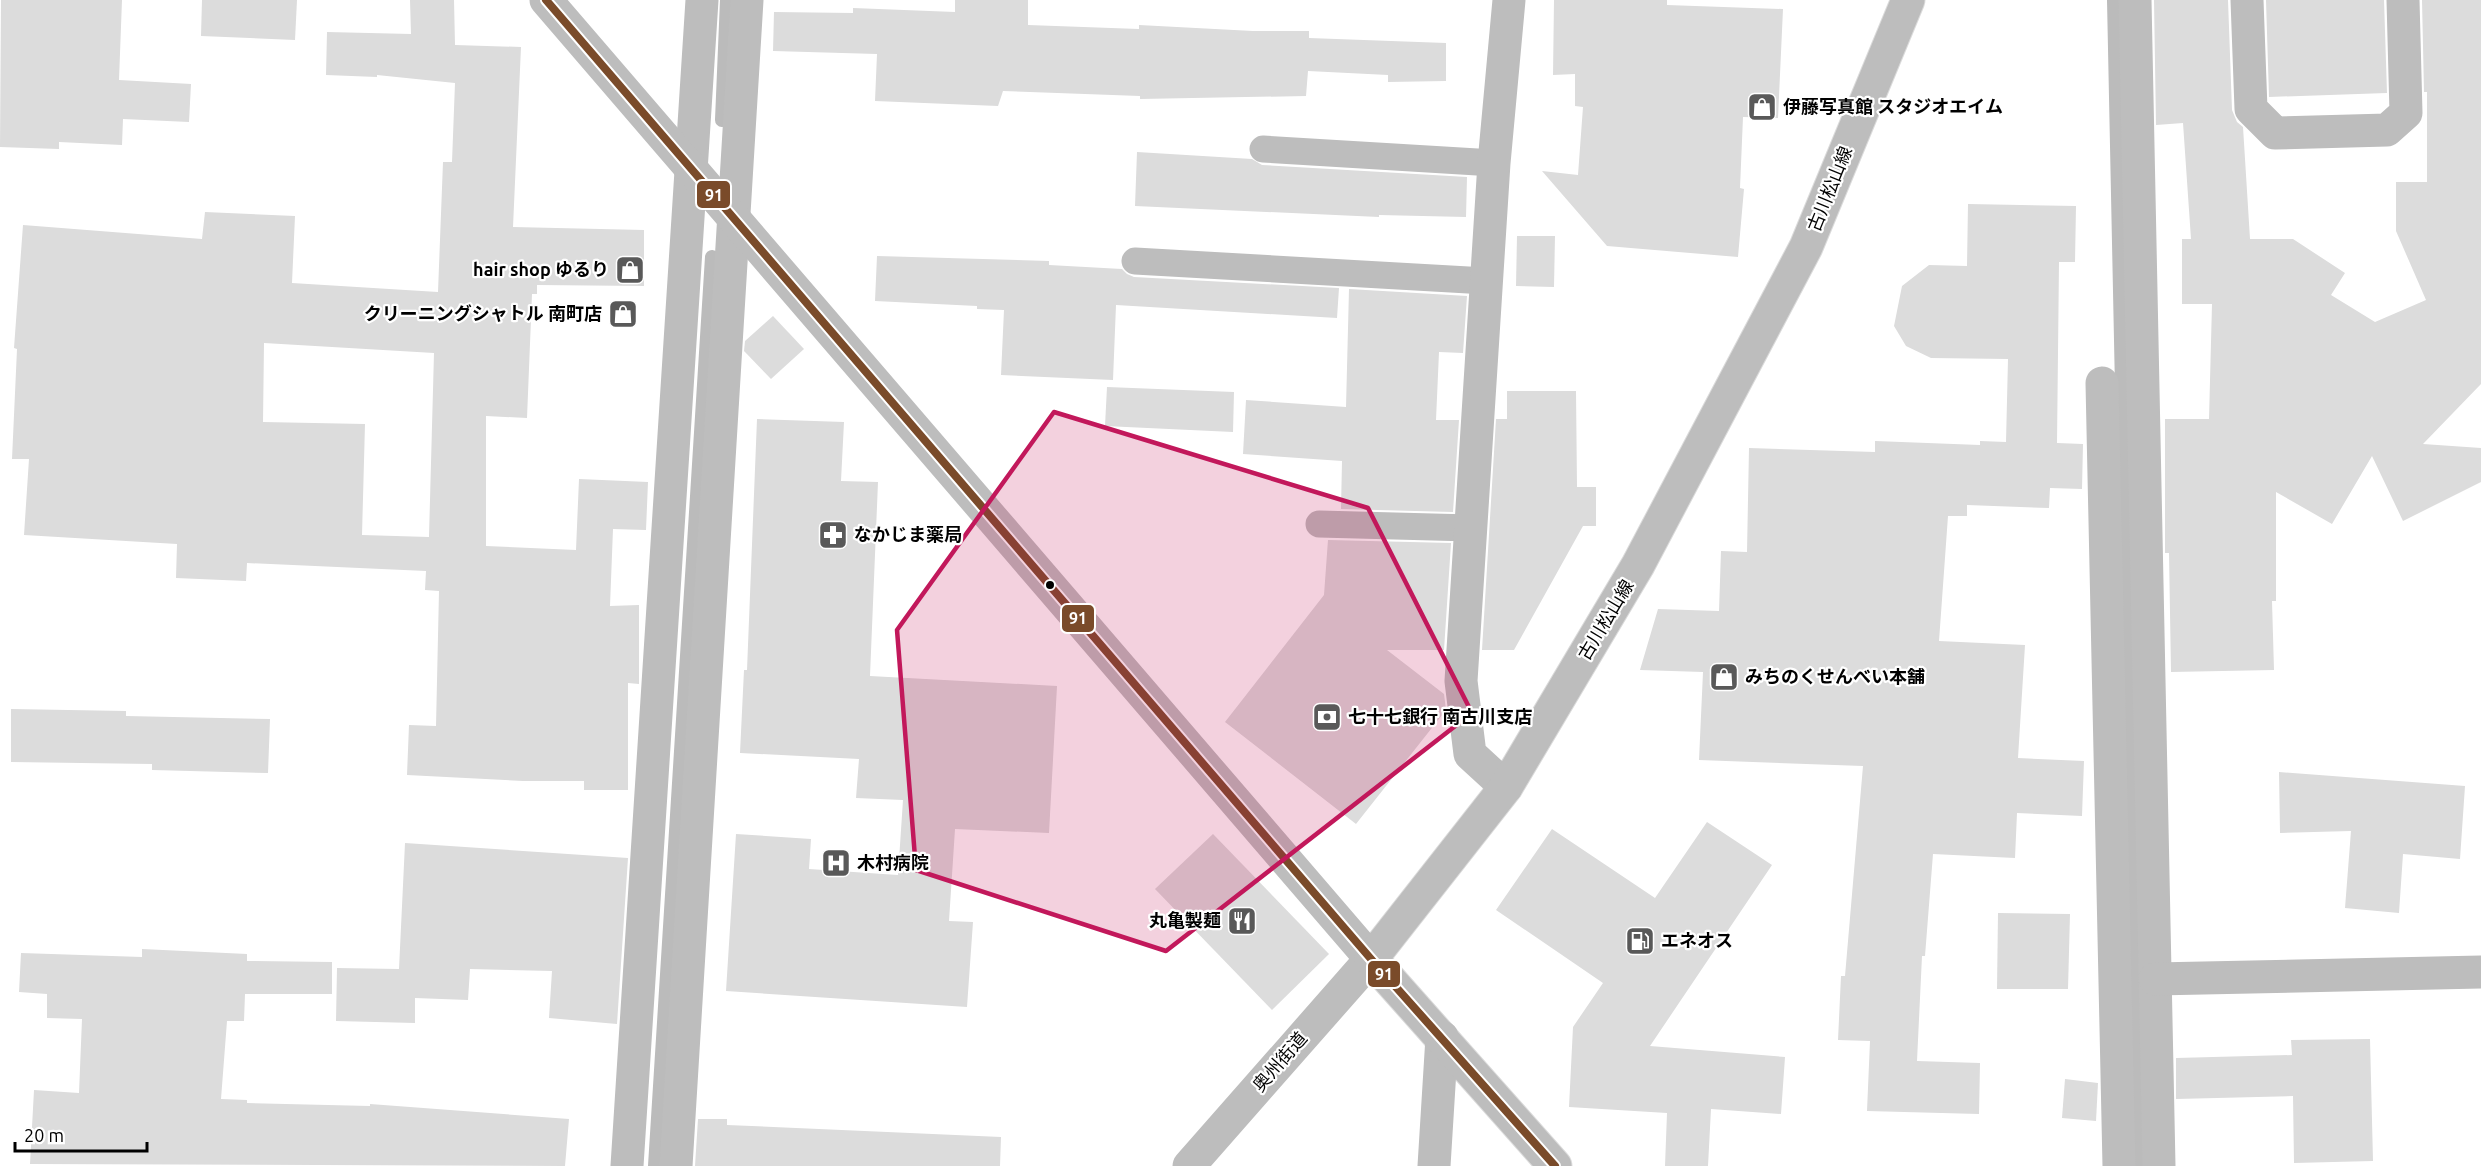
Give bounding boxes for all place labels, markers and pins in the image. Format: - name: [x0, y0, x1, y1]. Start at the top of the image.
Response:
- shop icon: 伊藤写真館 スタジオエイム: [1746, 91, 1778, 123]
- place label: 伊藤写真館 スタジオエイム: [1783, 96, 2003, 116]
- shop icon: hair shop ゆるり: [614, 254, 646, 286]
- place label: hair shop ゆるり: [473, 259, 609, 279]
- shop icon: クリーニングシャトル 南町店: [607, 298, 639, 330]
- place label: クリーニングシャトル 南町店: [364, 303, 602, 323]
- pharmacy icon: なかじま薬局: [817, 519, 849, 551]
- place label: なかじま薬局: [854, 524, 962, 544]
- unlabelled marker: [1044, 579, 1056, 591]
- shop icon: みちのくせんべい本舗: [1708, 661, 1740, 693]
- place label: みちのくせんべい本舗: [1745, 666, 1925, 686]
- bank icon: 七十七銀行 南古川支店: [1311, 701, 1343, 733]
- place label: 七十七銀行 南古川支店: [1348, 706, 1532, 726]
- hospital icon: 木村病院: [820, 847, 852, 879]
- place label: 木村病院: [857, 852, 929, 872]
- restaurant icon: 丸亀製麺: [1226, 905, 1258, 937]
- place label: 丸亀製麺: [1149, 910, 1221, 930]
- fuel station icon: エネオス: [1624, 925, 1656, 957]
- place label: エネオス: [1661, 930, 1733, 950]

